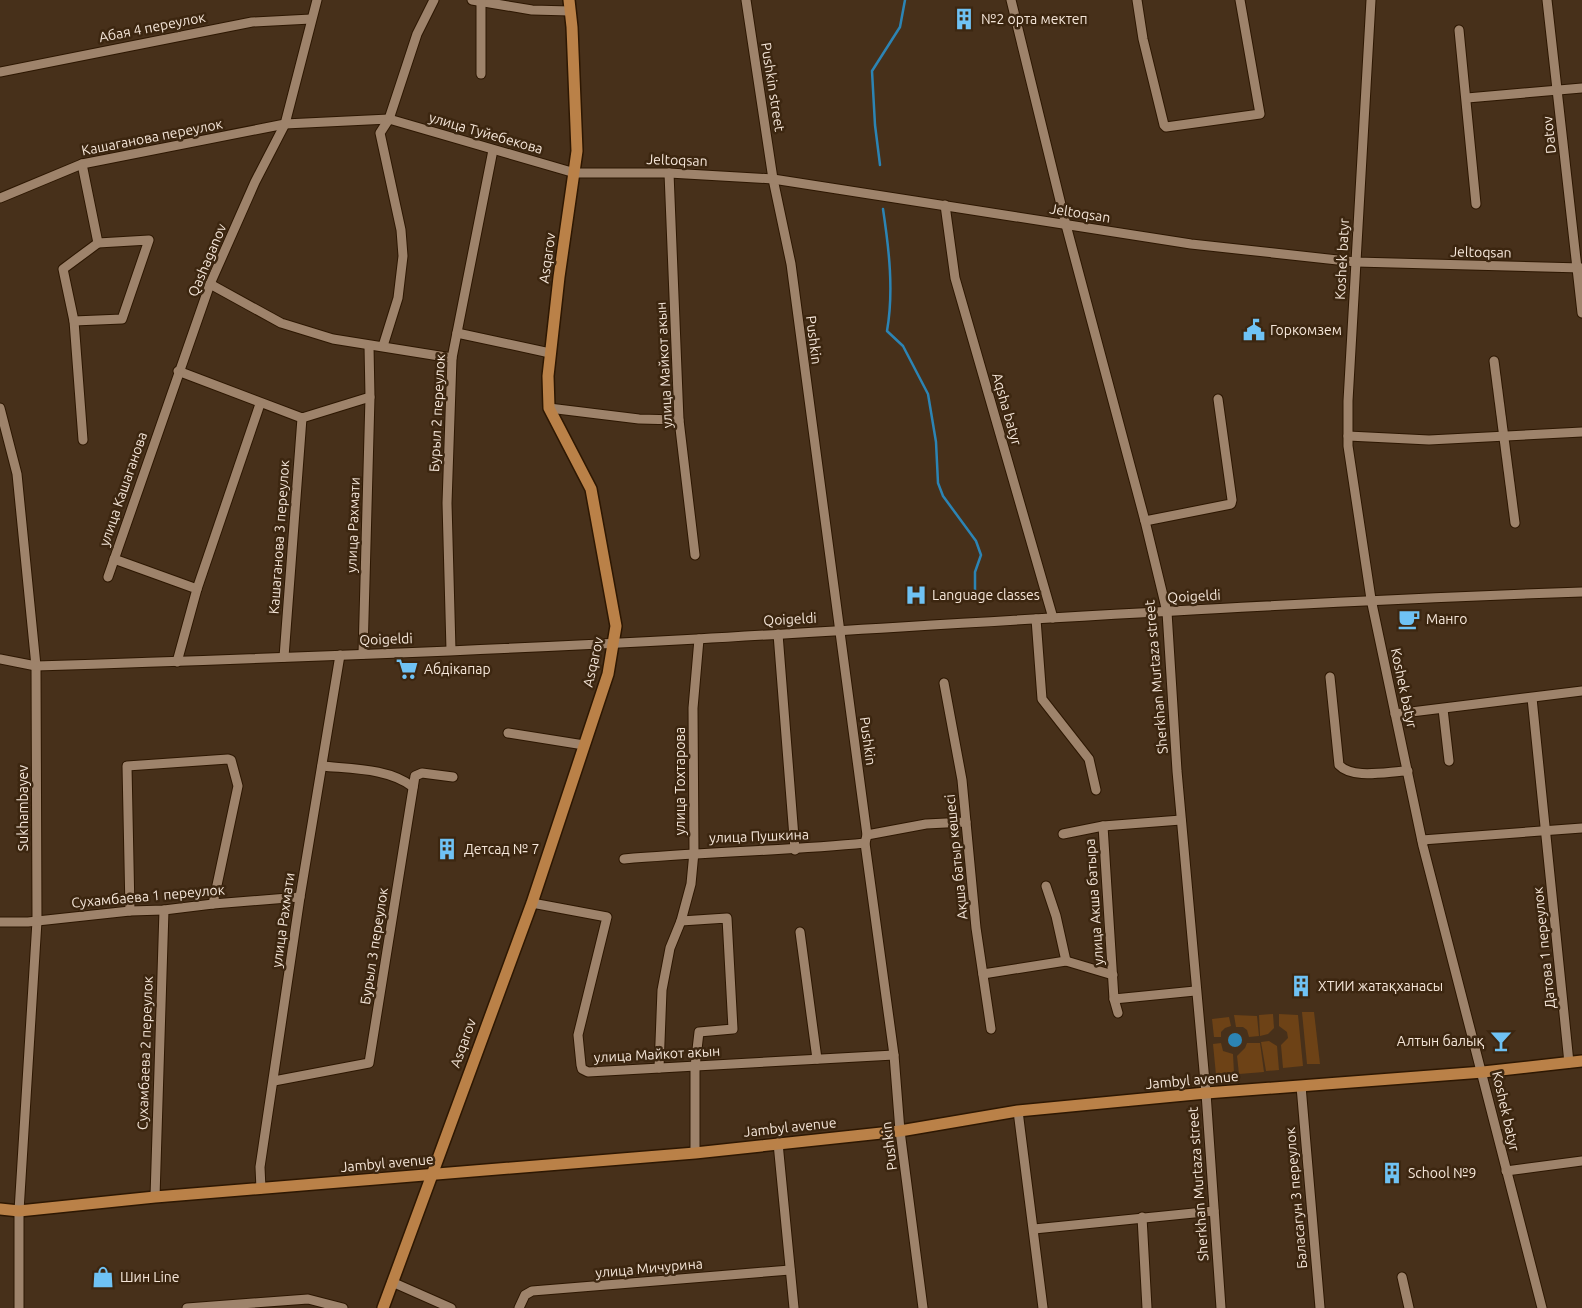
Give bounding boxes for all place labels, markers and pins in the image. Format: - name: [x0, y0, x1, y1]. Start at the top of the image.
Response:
- building icon: №2 орта мектеп: [951, 6, 977, 32]
- place label: №2 орта мектеп: [981, 11, 1088, 27]
- public building icon: Горкомзем: [1241, 317, 1267, 343]
- place label: Горкомзем: [1270, 322, 1342, 338]
- hospital icon: Language classes: [903, 582, 929, 608]
- place label: Language classes: [932, 587, 1040, 603]
- cafe icon: Манго: [1396, 606, 1422, 632]
- place label: Манго: [1426, 611, 1467, 627]
- supermarket icon: Абдiкапар: [394, 656, 420, 682]
- place label: Абдiкапар: [424, 661, 491, 677]
- building icon: Детсад № 7: [434, 836, 460, 862]
- place label: Детсад № 7: [464, 841, 539, 857]
- building icon: ХТИИ жатақханасы: [1288, 973, 1314, 999]
- place label: ХТИИ жатақханасы: [1318, 978, 1443, 994]
- bar icon: Алтын балық: [1488, 1028, 1514, 1054]
- place label: Алтын балық: [1397, 1033, 1484, 1049]
- building icon: School №9: [1379, 1160, 1405, 1186]
- place label: School №9: [1408, 1165, 1476, 1181]
- shop icon: Шин Line: [90, 1264, 116, 1290]
- place label: Шин Line: [120, 1269, 180, 1285]

